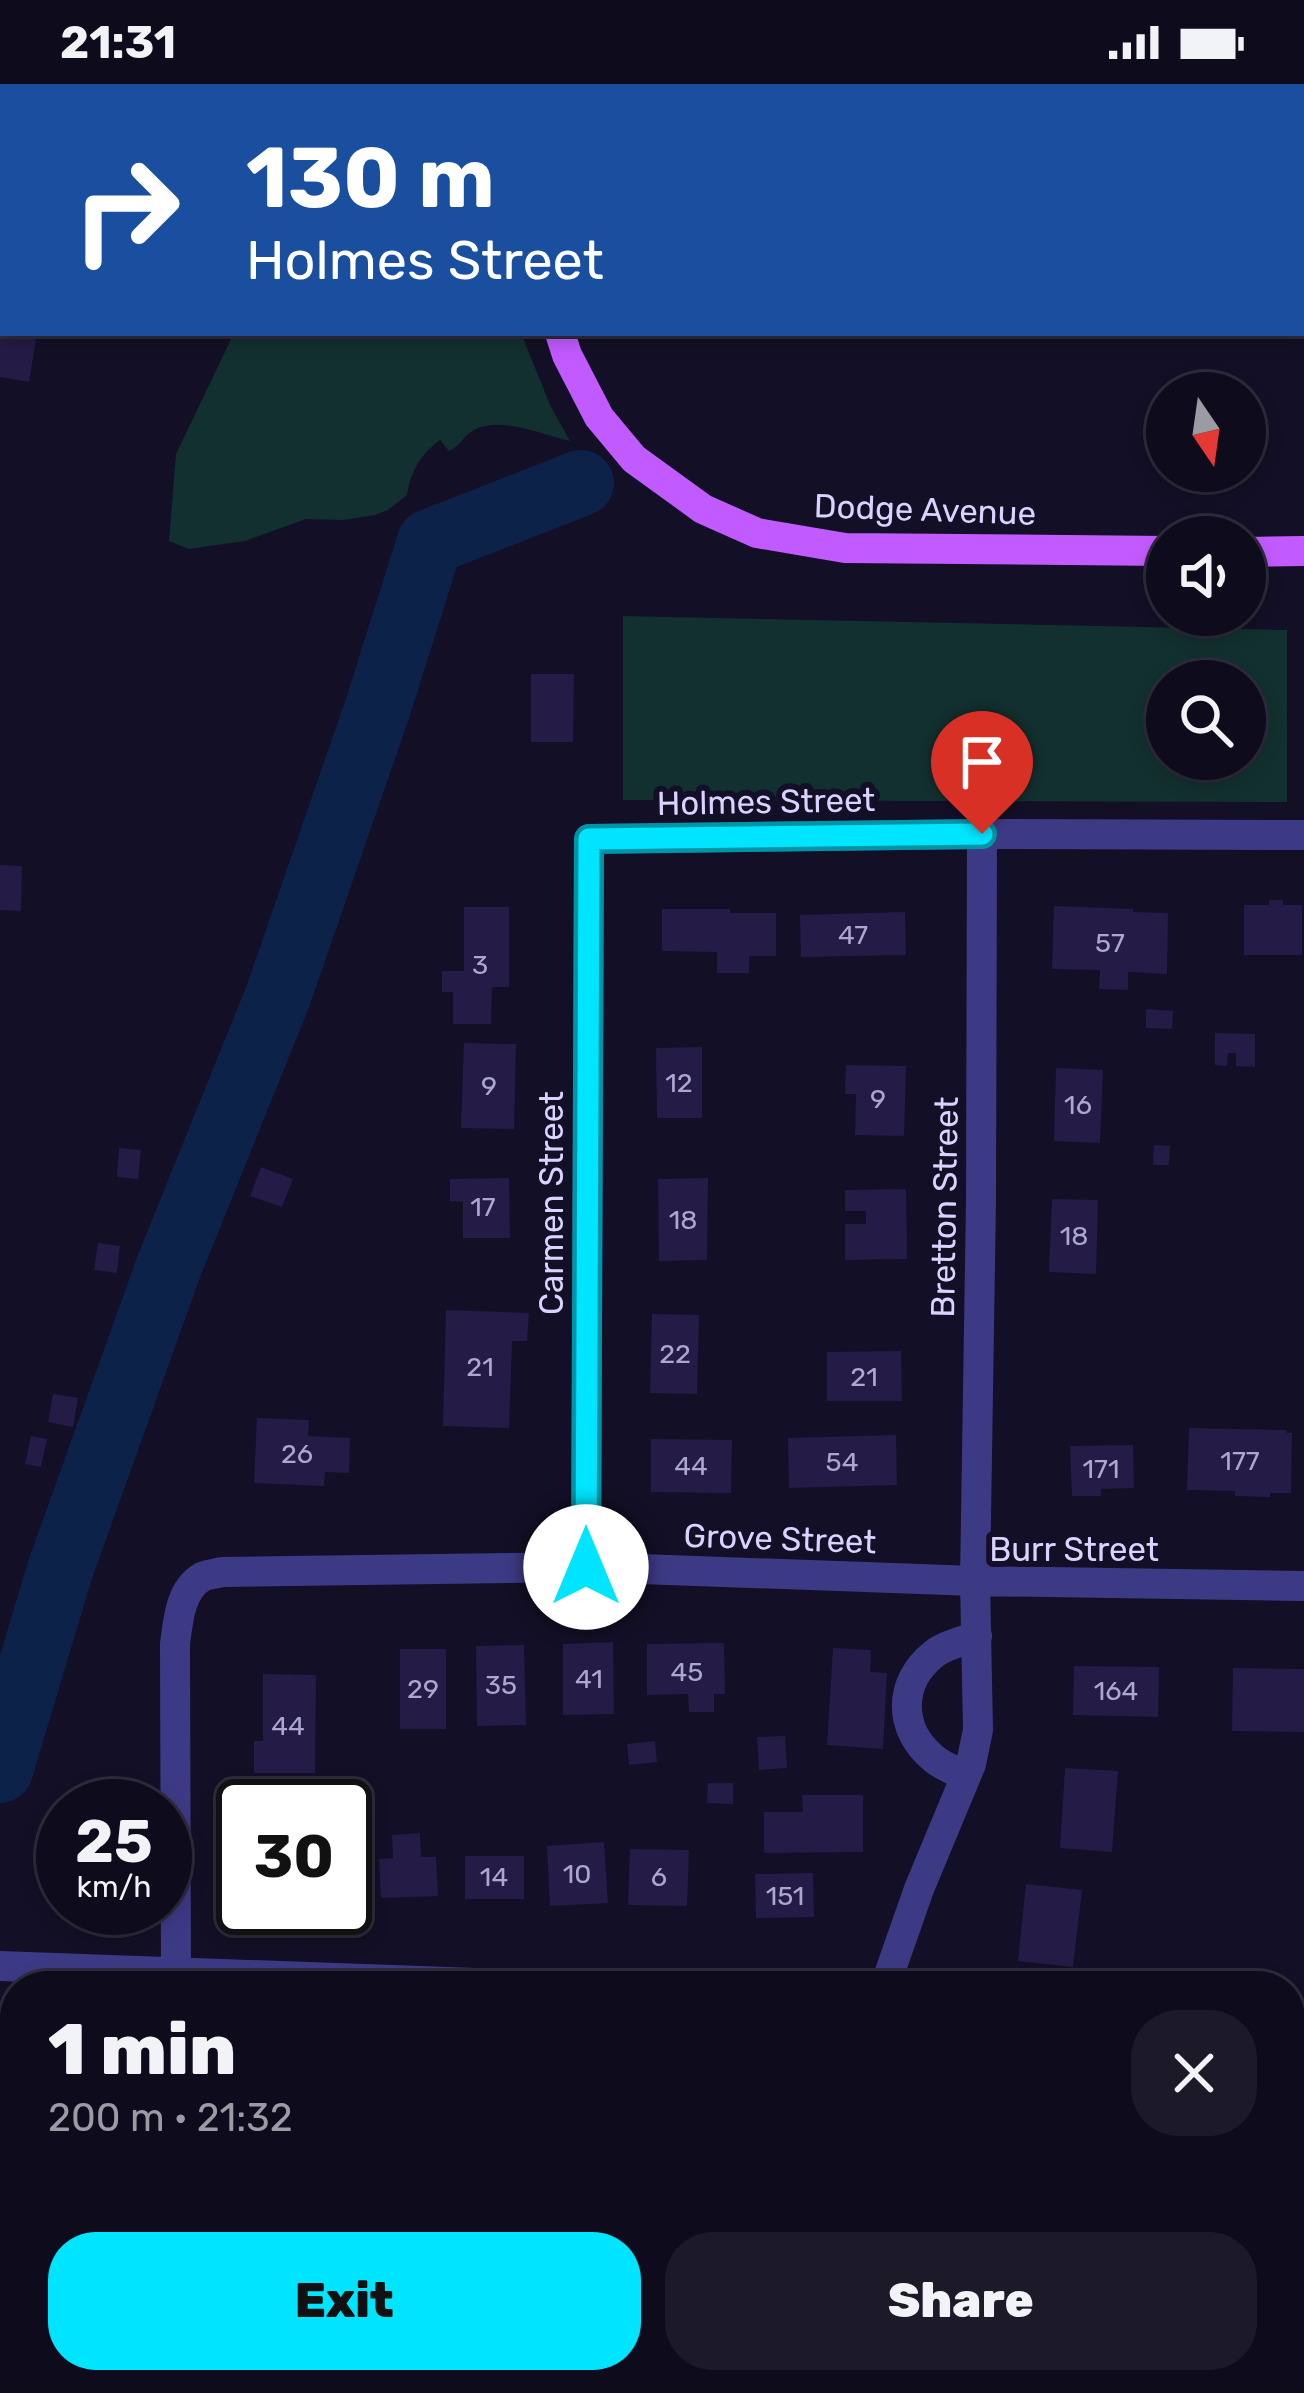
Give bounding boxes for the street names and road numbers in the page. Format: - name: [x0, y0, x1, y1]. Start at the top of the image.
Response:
- street label: Dodge Avenue: [813, 486, 1037, 533]
- street label: Holmes Street: [656, 780, 876, 823]
- street label: Carmen Street: [532, 1091, 571, 1315]
- street label: Bretton Street: [923, 1096, 966, 1318]
- street label: Grove Street: [683, 1516, 877, 1561]
- street label: Burr Street: [989, 1530, 1159, 1569]

